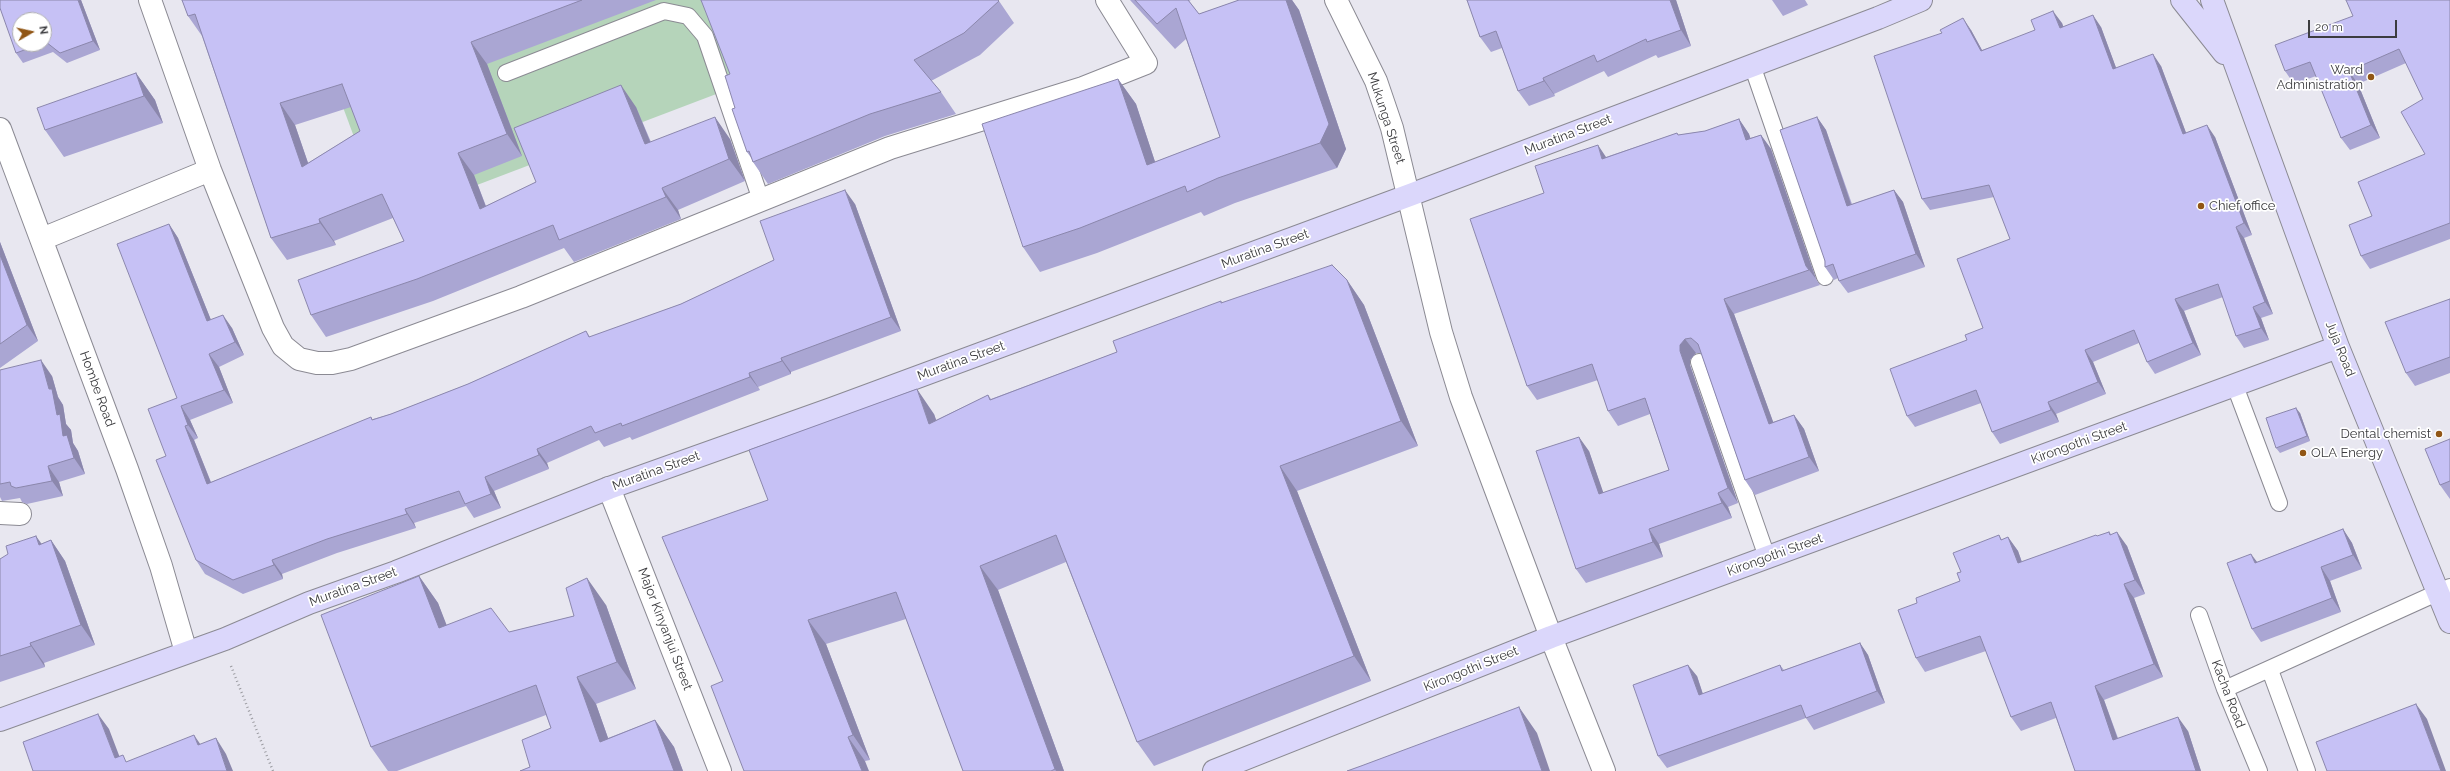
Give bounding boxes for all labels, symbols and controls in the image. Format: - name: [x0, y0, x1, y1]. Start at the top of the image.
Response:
- north arrow: [12, 12, 52, 52]
- scale bar: [2310, 12, 2399, 38]
- text: 20 m: [2315, 20, 2343, 34]
- text: N: [36, 25, 50, 35]
- place label: Ward Administration: [2276, 62, 2363, 93]
- street label: Mukunga Street: [1364, 70, 1408, 166]
- marker: Ward Administration: [2366, 72, 2376, 82]
- street label: Muratina Street: [1522, 111, 1614, 159]
- place label: Chief office: [2209, 198, 2275, 214]
- marker: Chief office: [2196, 201, 2206, 211]
- street label: Muratina Street: [1219, 226, 1311, 272]
- street label: Juja Road: [2322, 319, 2358, 379]
- street label: Muratina Street: [915, 338, 1007, 384]
- street label: Hombe Road: [76, 349, 118, 429]
- street label: Kirongothi Street: [2029, 418, 2129, 468]
- place label: Dental chemist: [2341, 426, 2431, 442]
- marker: Dental chemist: [2434, 429, 2444, 439]
- place label: OLA Energy: [2311, 445, 2383, 461]
- street label: Muratina Street: [610, 448, 702, 494]
- marker: OLA Energy: [2298, 448, 2308, 458]
- street label: Kirongothi Street: [1725, 530, 1825, 580]
- street label: Muratina Street: [307, 564, 399, 610]
- street label: Major Kinyanjui Street: [634, 566, 696, 692]
- street label: Kirongothi Street: [1421, 643, 1521, 695]
- street label: Kacha Road: [2208, 658, 2248, 730]

